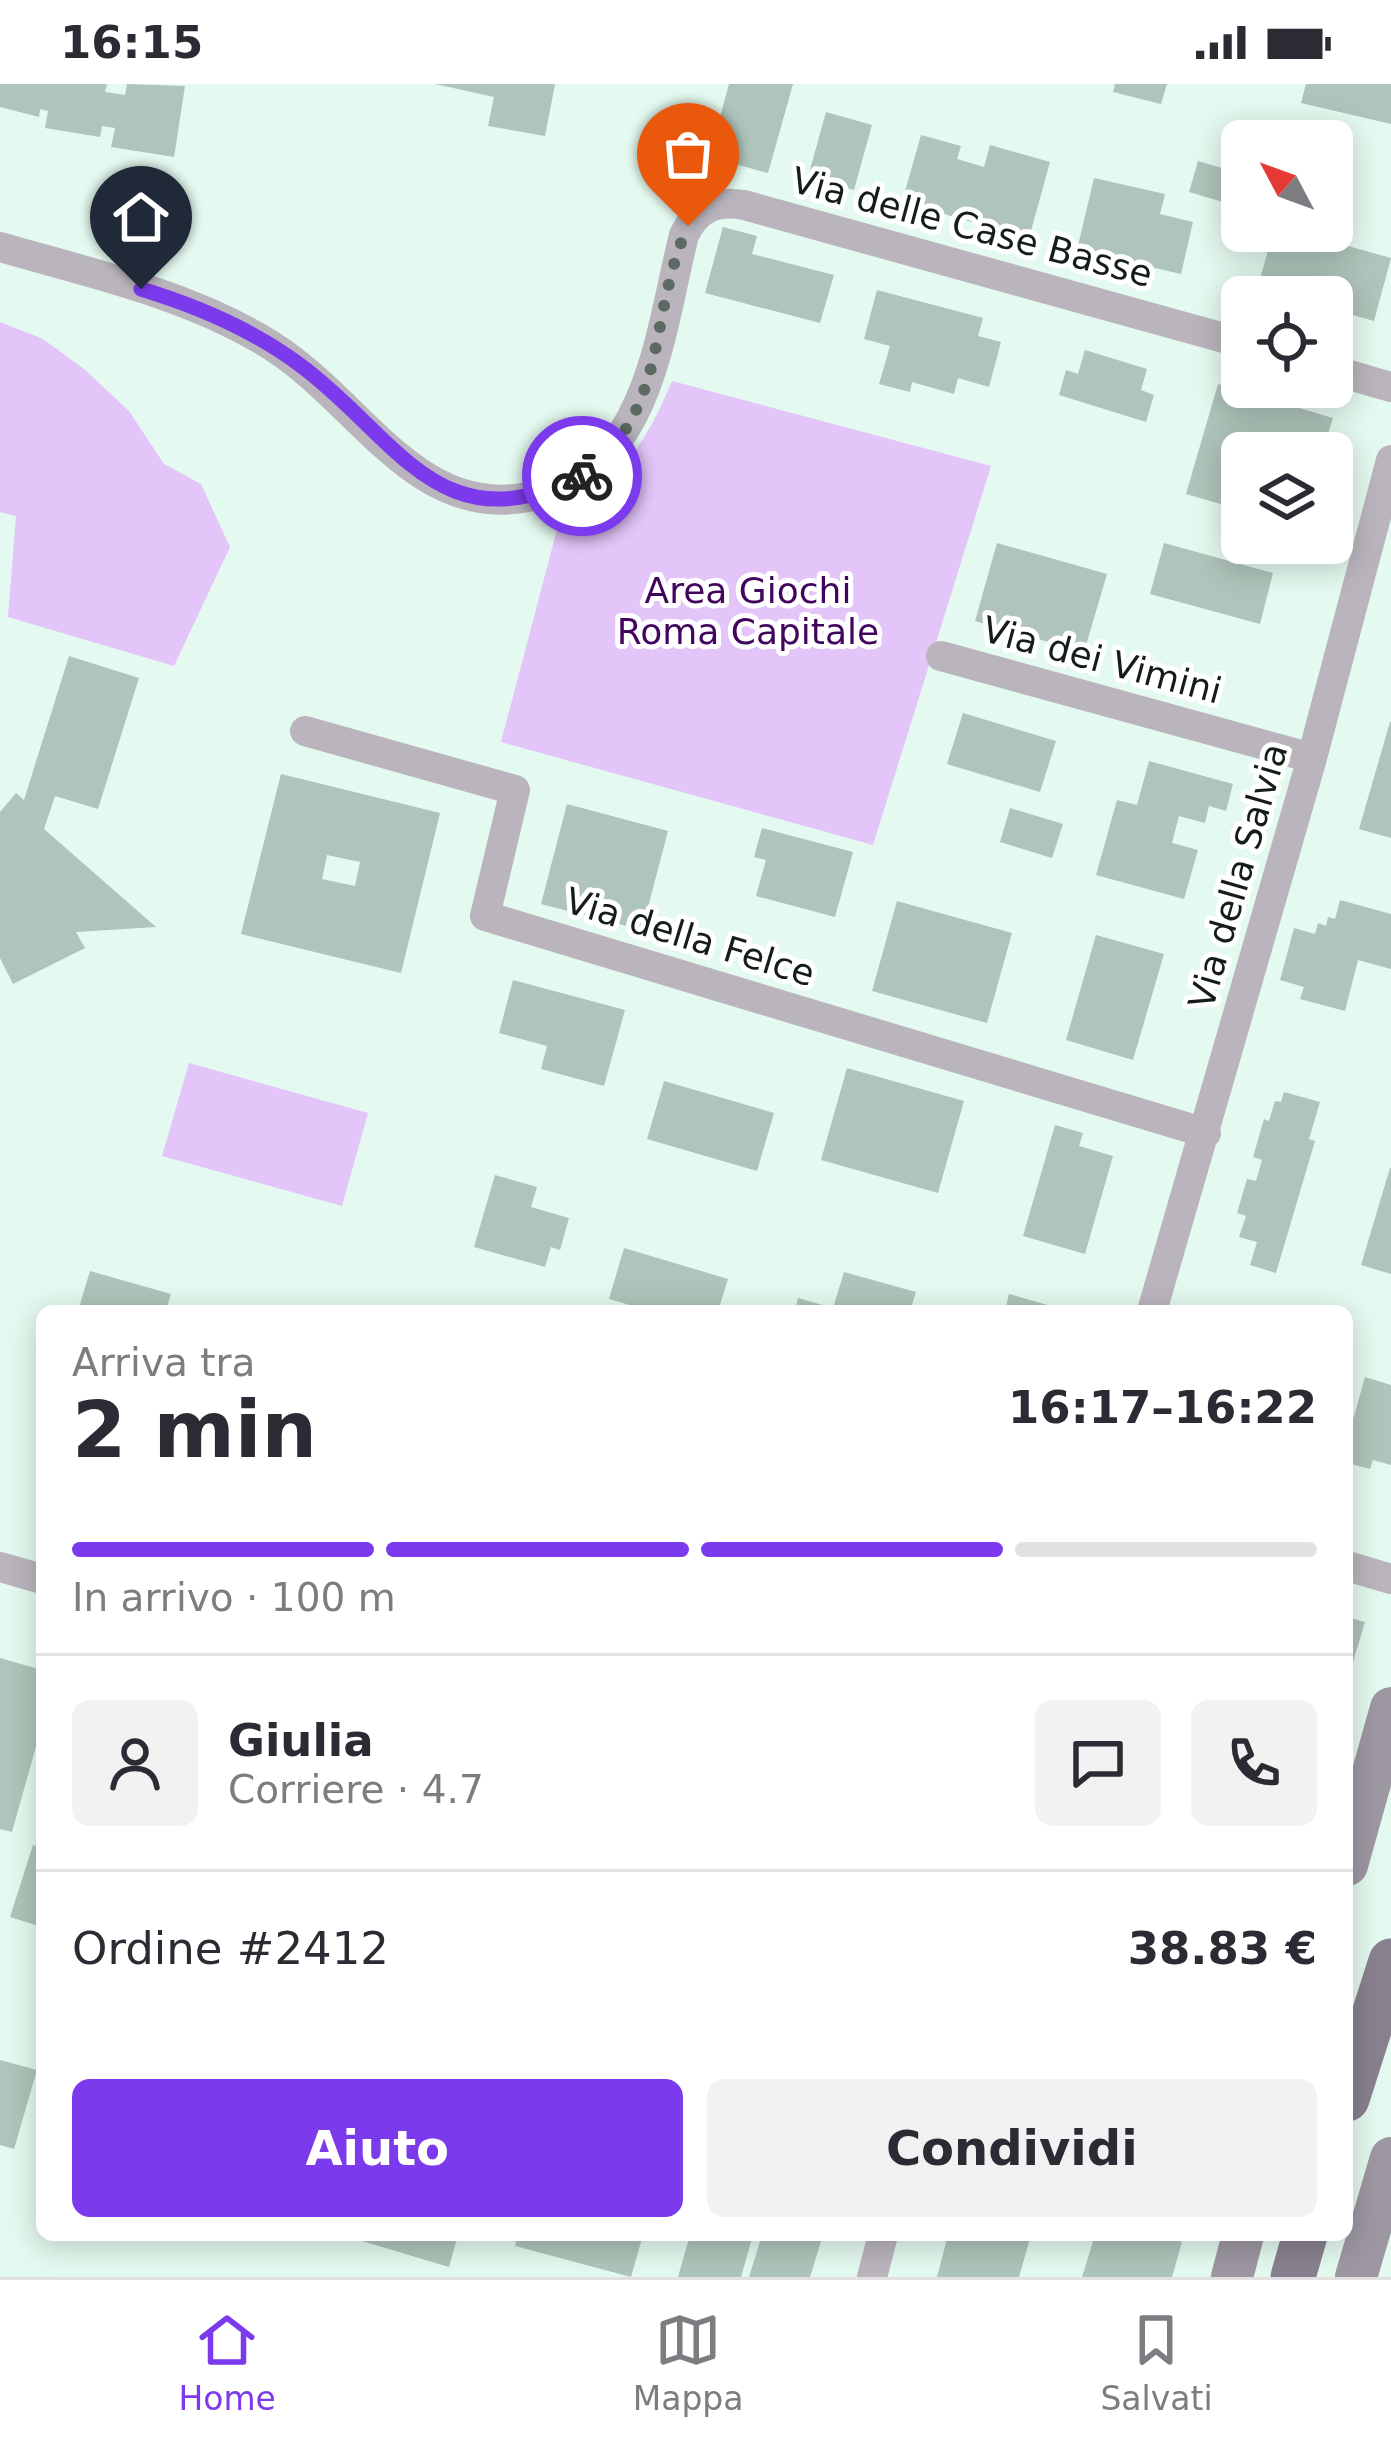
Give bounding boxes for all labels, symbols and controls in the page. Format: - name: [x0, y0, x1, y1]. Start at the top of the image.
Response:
- text: 16:15: [60, 16, 203, 69]
- pin: [637, 103, 739, 226]
- north arrow: [1221, 120, 1353, 252]
- map controls: [1221, 120, 1353, 564]
- icon: bag: [655, 121, 721, 187]
- street label: Via delle Case Basse: [787, 159, 1157, 295]
- pin: [90, 166, 192, 289]
- icon: home: [108, 184, 174, 250]
- button: locate: [1221, 276, 1353, 408]
- courier: [522, 416, 642, 536]
- button: layers: [1221, 432, 1353, 564]
- icon: bike: [549, 443, 615, 509]
- park label: Area Giochi Roma Capitale: [617, 570, 879, 652]
- street label: Via dei Vimini: [978, 608, 1226, 712]
- street label: Via della Salvia: [1181, 739, 1295, 1013]
- street label: Via della Felce: [560, 880, 820, 994]
- text: Arriva tra: [72, 1340, 256, 1385]
- text: 16:17–16:22: [1008, 1381, 1317, 1434]
- text: 2 min: [72, 1385, 317, 1475]
- text: In arrivo · 100 m: [72, 1575, 396, 1620]
- button: person: [72, 1700, 198, 1826]
- button: chat: [1035, 1700, 1161, 1826]
- button: phone: [1191, 1700, 1317, 1826]
- text: Giulia: [228, 1714, 374, 1767]
- text: Corriere · 4.7: [228, 1767, 484, 1812]
- text: Ordine #2412: [72, 1922, 389, 1975]
- text: 38.83 €: [1128, 1922, 1317, 1975]
- button: Aiuto: [72, 2079, 683, 2217]
- button: Condividi: [707, 2079, 1317, 2217]
- tab: Home: [178, 2307, 276, 2418]
- tab: Mappa: [633, 2307, 744, 2418]
- tab: Salvati: [1100, 2307, 1213, 2418]

